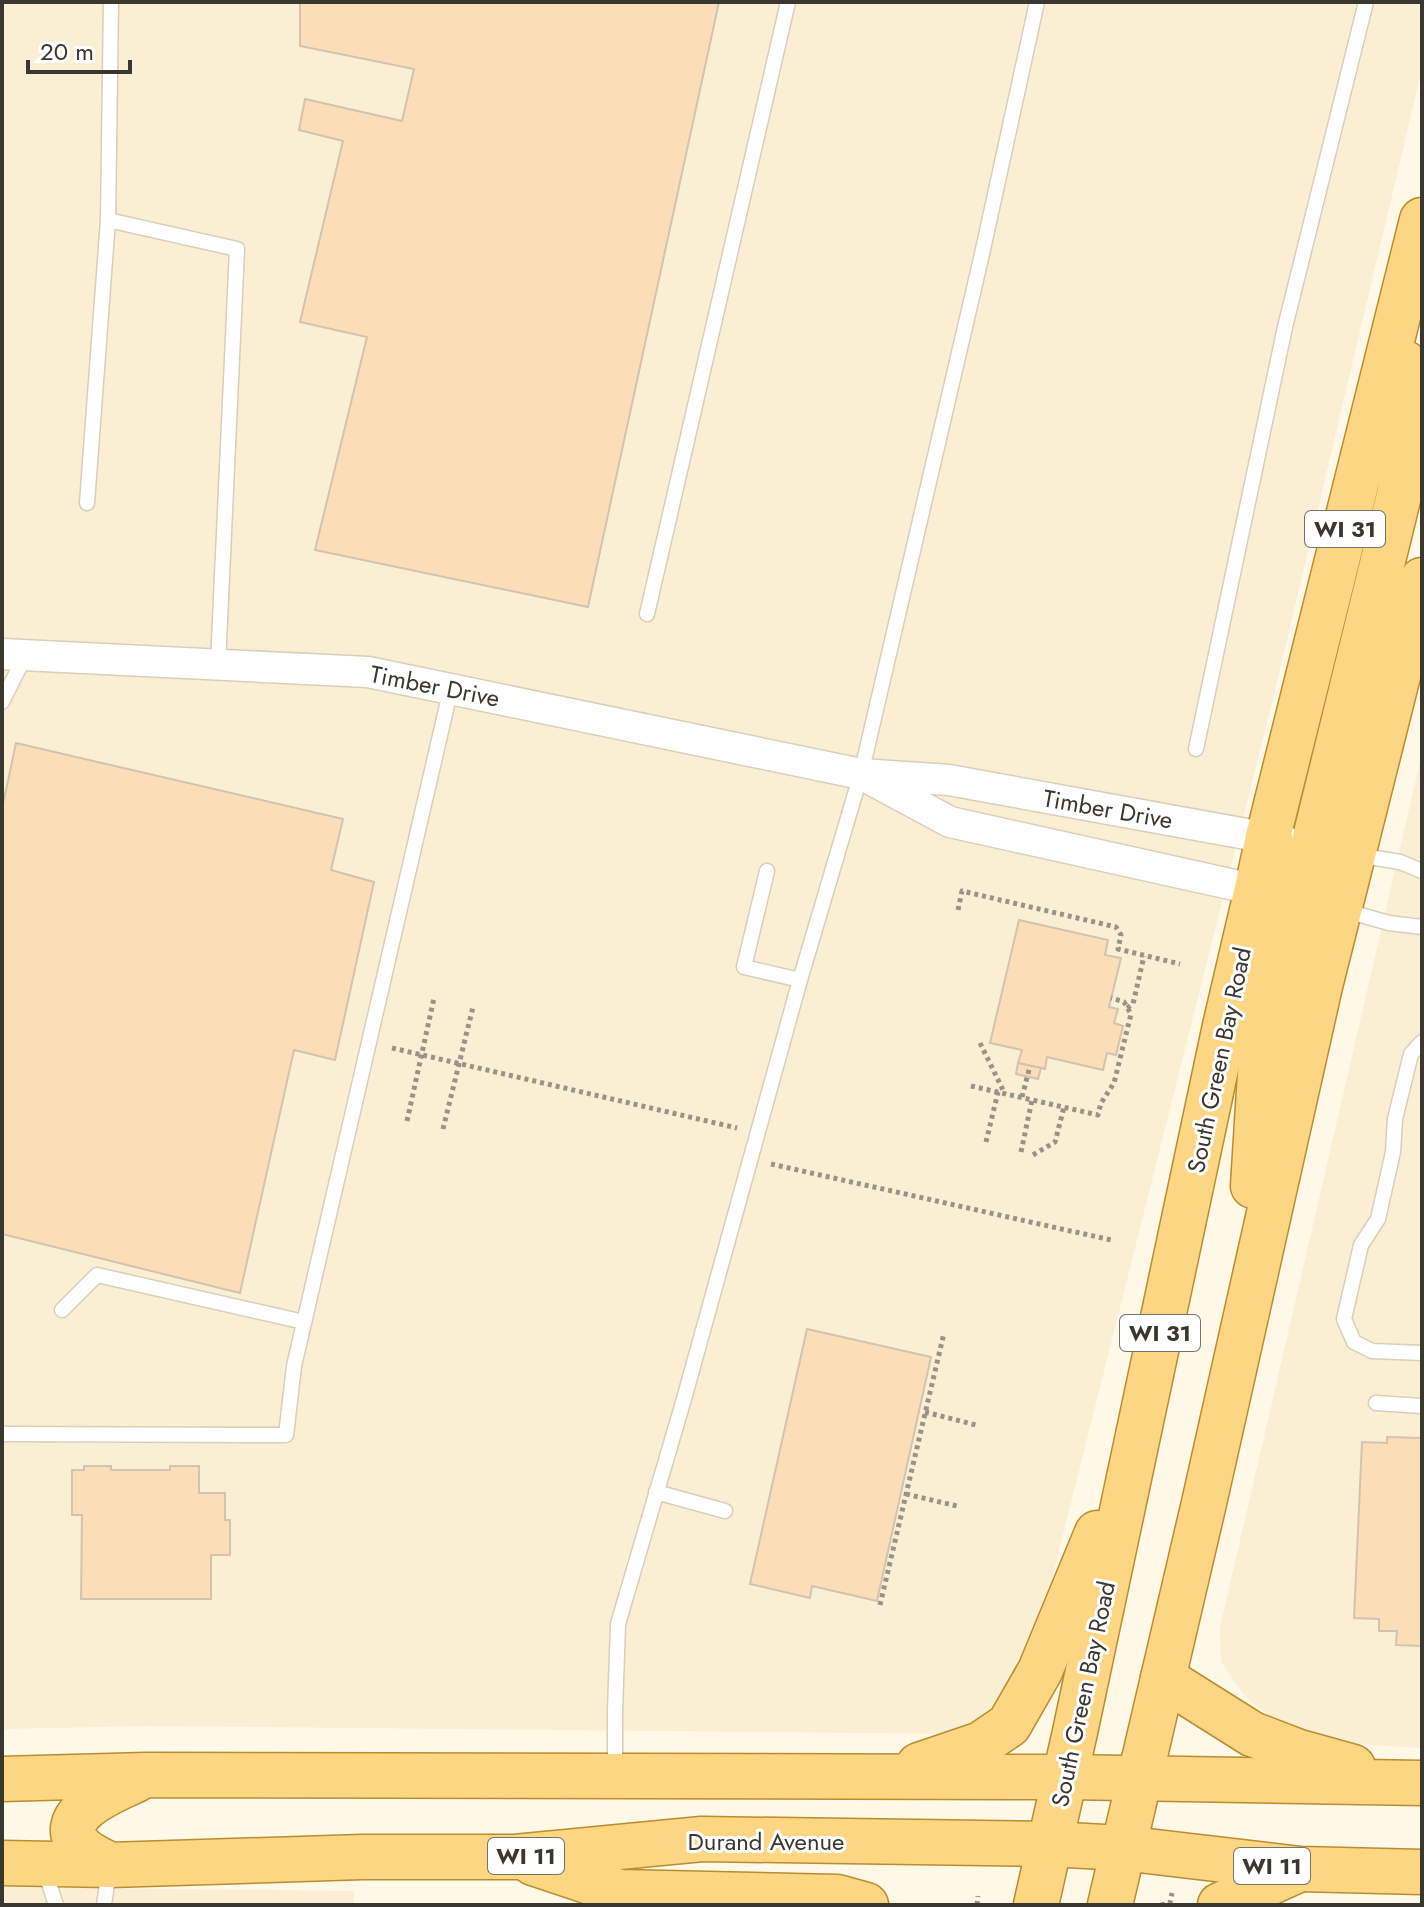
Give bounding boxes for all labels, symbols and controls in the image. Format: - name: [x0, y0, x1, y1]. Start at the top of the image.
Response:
- scale bar: [28, 24, 130, 74]
- text: 20 m: [40, 34, 94, 69]
- road number: WI 31: [1305, 511, 1385, 547]
- street label: Timber Drive: [367, 656, 503, 716]
- street label: Timber Drive: [1040, 780, 1176, 838]
- street label: South Green Bay Road: [1178, 944, 1260, 1176]
- road number: WI 31: [1120, 1315, 1200, 1351]
- street label: South Green Bay Road: [1042, 1578, 1124, 1810]
- street label: Durand Avenue: [688, 1824, 844, 1859]
- road number: WI 11: [488, 1838, 564, 1874]
- road number: WI 11: [1234, 1848, 1310, 1884]

